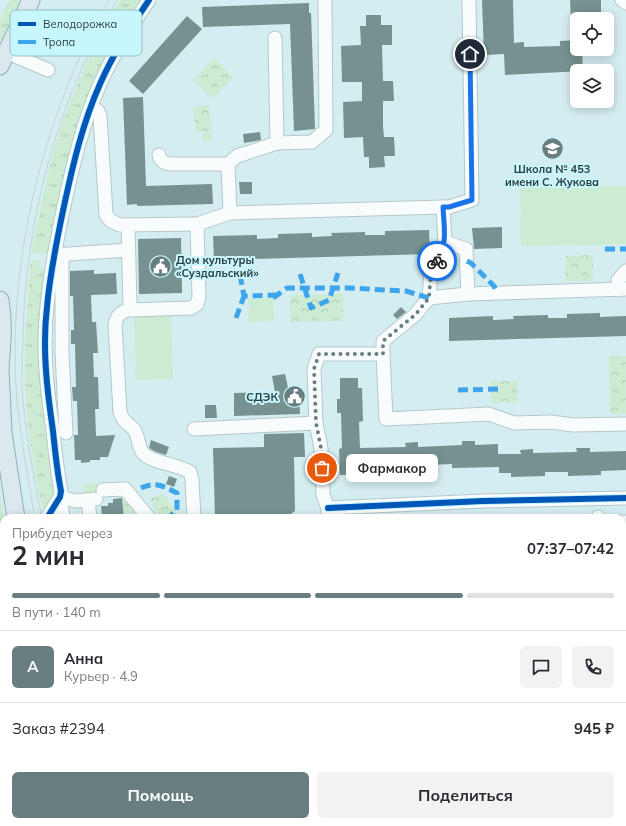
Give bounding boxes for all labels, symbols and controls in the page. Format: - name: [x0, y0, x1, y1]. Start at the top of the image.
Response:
- legend: [10, 10, 142, 56]
- map controls: [570, 12, 614, 108]
- button: locate: [570, 12, 614, 56]
- text: Велодорожка: [43, 17, 117, 31]
- text: Тропа: [43, 35, 75, 49]
- pin: [453, 37, 487, 71]
- icon: home: [459, 43, 481, 65]
- button: layers: [570, 64, 614, 108]
- school or university icon: Школа № 453 имени С. Жукова: [539, 136, 565, 162]
- place label: Школа № 453 имени С. Жукова: [505, 162, 599, 189]
- courier: [417, 241, 457, 281]
- icon: bike: [426, 250, 448, 272]
- public building icon: Дом культуры «Суздальский»: [147, 253, 173, 279]
- place label: Дом культуры «Суздальский»: [176, 253, 259, 280]
- public building icon: СДЭК: [281, 384, 307, 410]
- place label: СДЭК: [246, 390, 278, 404]
- pin: [305, 451, 339, 485]
- callout: Фармакор: [346, 454, 438, 482]
- icon: bag: [311, 457, 333, 479]
- text: Фармакор: [357, 460, 427, 476]
- text: Прибудет через: [12, 525, 113, 541]
- text: 2 мин: [12, 539, 85, 572]
- text: 07:37–07:42: [527, 539, 614, 558]
- text: В пути · 140 m: [12, 604, 101, 620]
- button: chat: [520, 646, 562, 688]
- button: phone: [572, 646, 614, 688]
- text: Анна: [64, 649, 103, 668]
- text: А: [27, 657, 39, 676]
- text: Курьер · 4.9: [64, 668, 138, 684]
- text: Заказ #2394: [12, 719, 105, 738]
- text: 945 ₽: [574, 719, 614, 738]
- button: Помощь: [12, 772, 309, 818]
- button: Поделиться: [317, 772, 614, 818]

